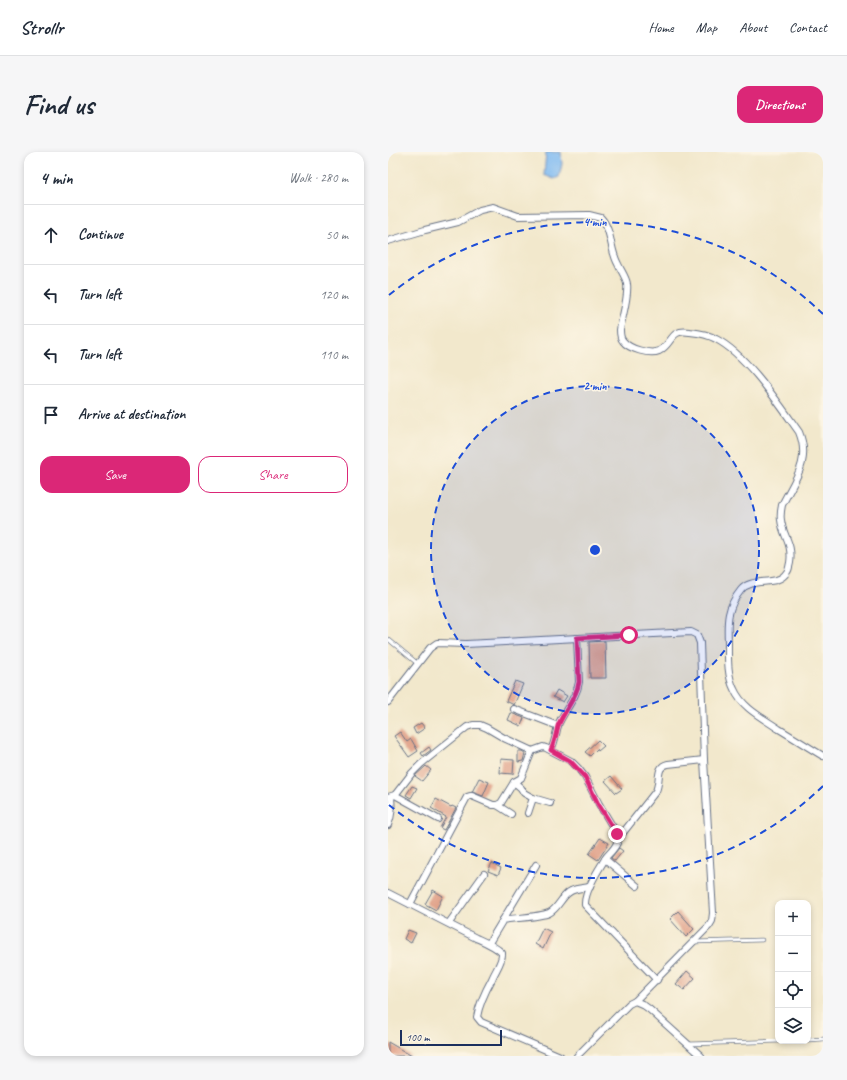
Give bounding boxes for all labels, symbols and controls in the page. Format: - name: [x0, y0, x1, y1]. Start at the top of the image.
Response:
- text: Strollr: [20, 16, 63, 40]
- text: Home: [648, 19, 674, 36]
- text: Map: [696, 19, 717, 36]
- text: About: [739, 19, 767, 36]
- text: Contact: [789, 19, 827, 36]
- button: Directions: [737, 86, 823, 123]
- text: Find us: [24, 87, 94, 122]
- text: 4 min: [40, 168, 73, 189]
- text: Walk · 280 m: [289, 170, 348, 186]
- text: 4 min: [584, 214, 607, 230]
- icon: ahead: [40, 224, 62, 246]
- text: Continue: [78, 225, 123, 244]
- text: 50 m: [326, 227, 348, 243]
- icon: left: [40, 284, 62, 306]
- text: Turn left: [78, 285, 121, 304]
- text: 120 m: [320, 287, 348, 303]
- icon: left: [40, 344, 62, 366]
- text: Turn left: [78, 345, 121, 364]
- text: 110 m: [320, 347, 348, 363]
- text: 2 min: [584, 378, 607, 394]
- icon: arrive: [40, 404, 62, 426]
- text: Arrive at destination: [78, 405, 185, 424]
- button: Save: [40, 456, 190, 493]
- button: Share: [198, 456, 348, 493]
- centre of rings: [588, 543, 602, 557]
- route start: [620, 626, 638, 644]
- route end: [608, 825, 626, 843]
- map controls: [775, 900, 811, 1044]
- button: +: [775, 900, 811, 936]
- button: −: [775, 936, 811, 972]
- button: locate: [775, 972, 811, 1008]
- button: layers: [775, 1008, 811, 1044]
- scale bar: [400, 1028, 502, 1047]
- text: 100 m: [406, 1030, 430, 1044]

